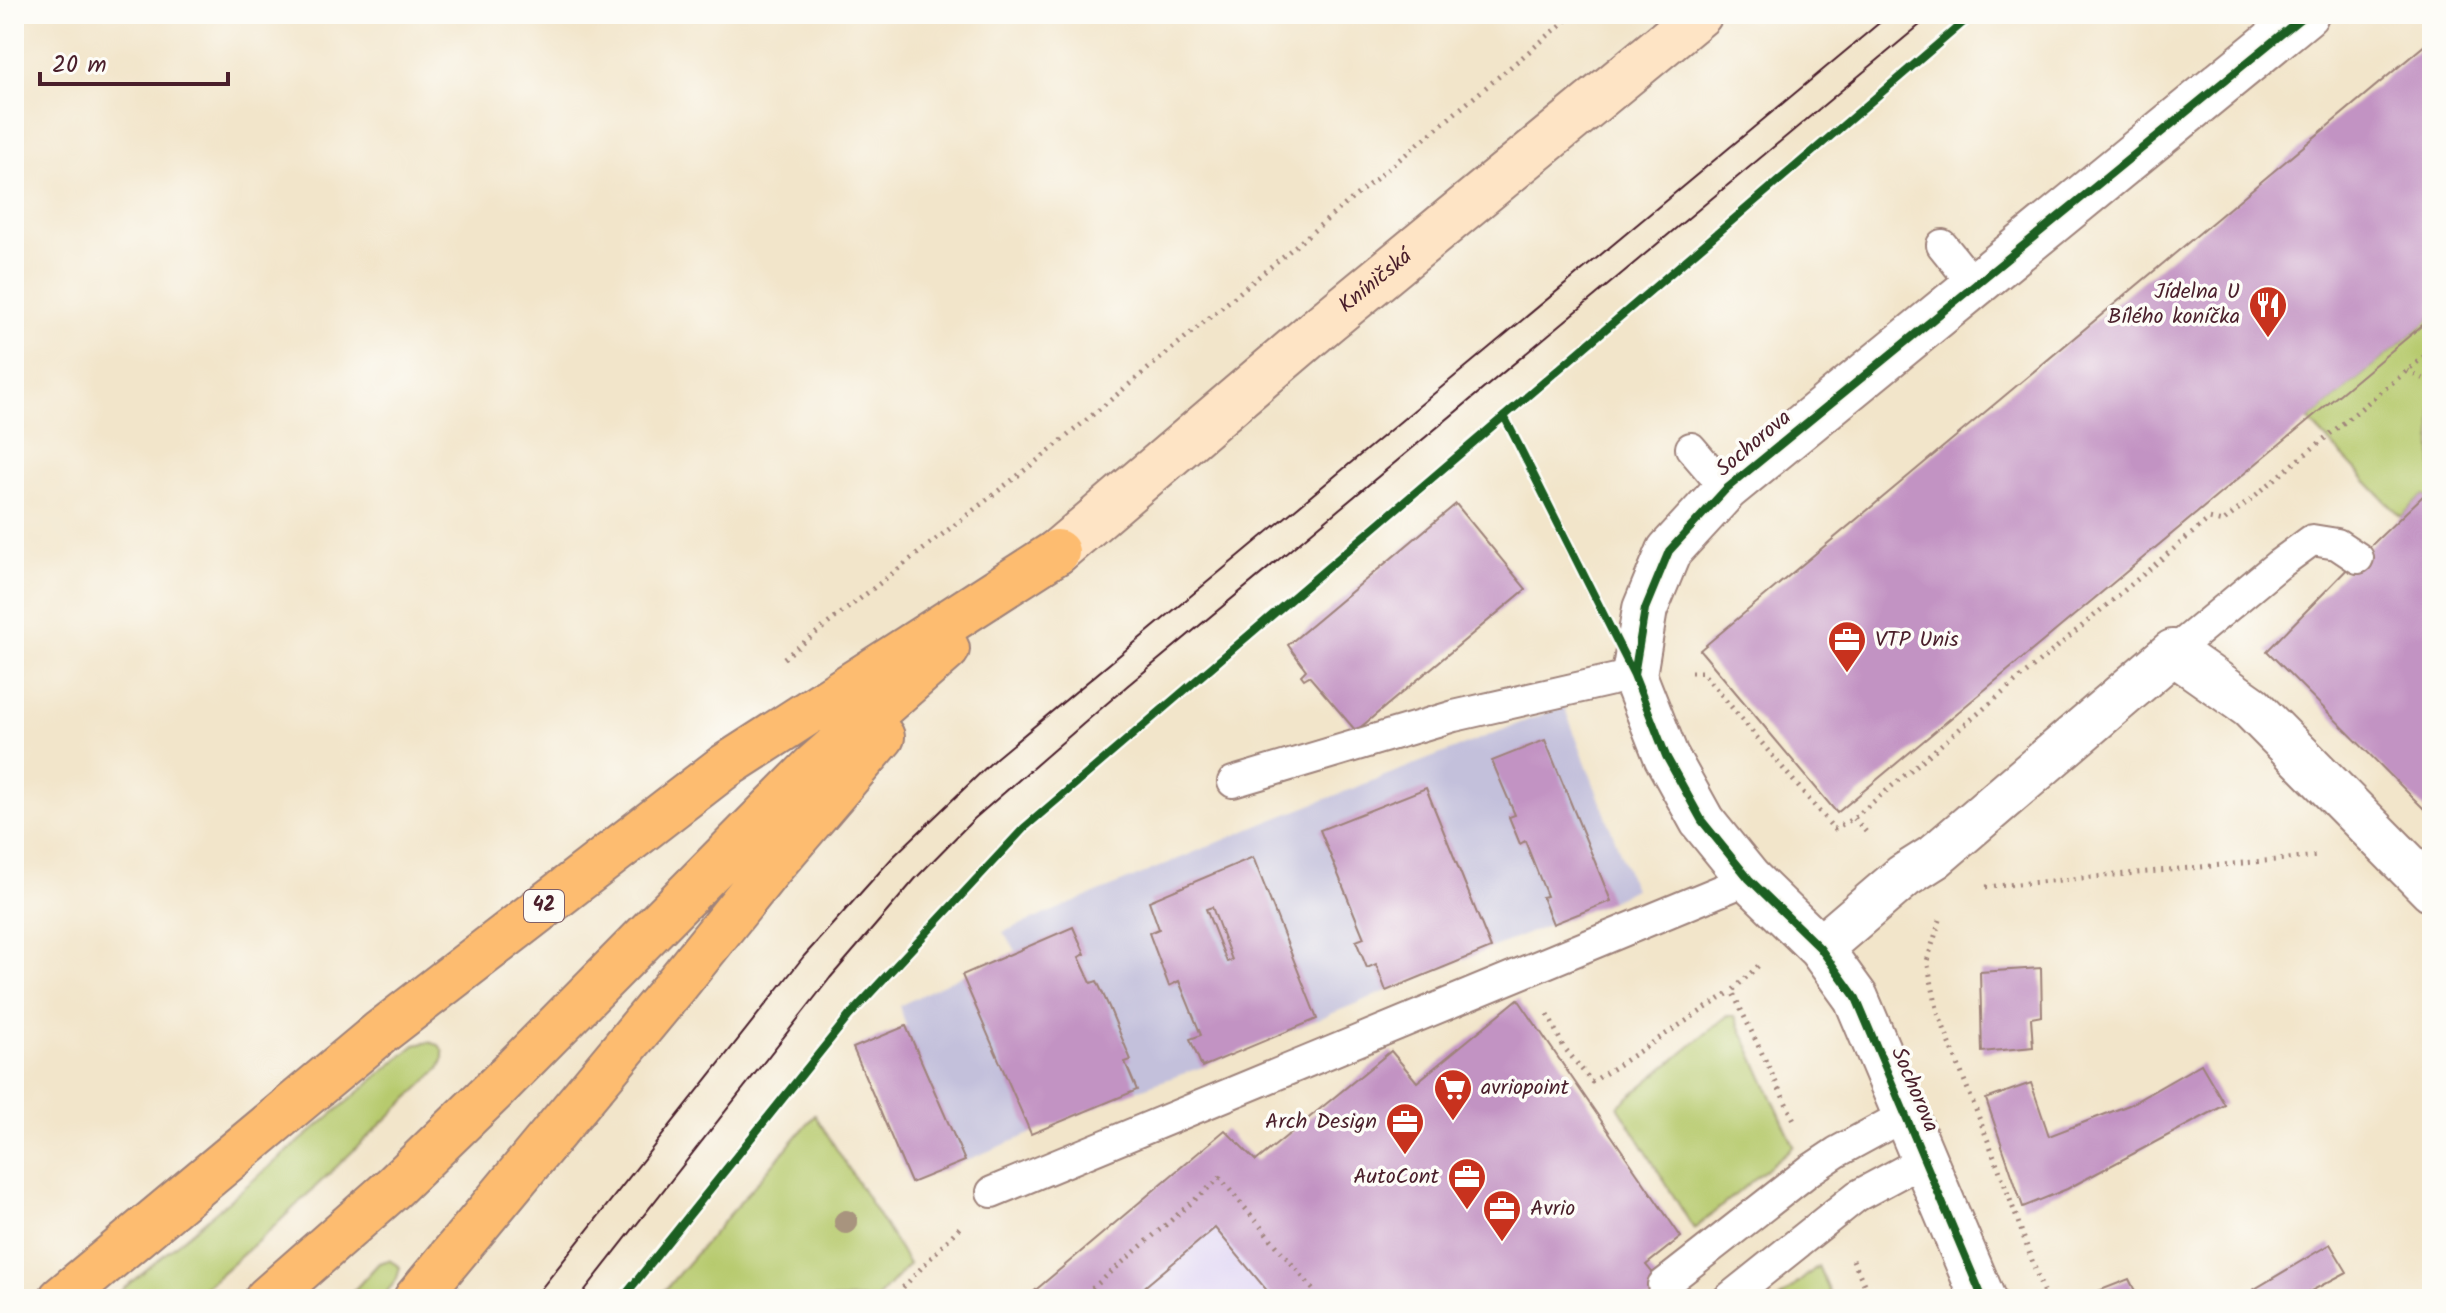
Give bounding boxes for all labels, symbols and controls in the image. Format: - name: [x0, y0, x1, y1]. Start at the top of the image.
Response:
- scale bar: [40, 36, 228, 86]
- text: 20 m: [52, 46, 107, 85]
- street label: Kníničská: [1331, 239, 1422, 322]
- place label: Jídelna U Bílého koníčka: [2107, 275, 2240, 335]
- restaurant icon: Jídelna U Bílého koníčka: [2247, 284, 2289, 339]
- street label: Sochorova: [1708, 402, 1800, 486]
- office icon: VTP Unis: [1826, 619, 1868, 674]
- place label: VTP Unis: [1875, 623, 1959, 658]
- road number: 42: [524, 890, 564, 922]
- street label: Sochorova: [1880, 1042, 1948, 1138]
- supermarket icon: avriopoint: [1432, 1067, 1474, 1122]
- place label: avriopoint: [1481, 1071, 1570, 1106]
- office icon: Arch Design: [1384, 1101, 1426, 1156]
- place label: Arch Design: [1265, 1105, 1377, 1140]
- office icon: AutoCont: [1446, 1156, 1488, 1211]
- place label: AutoCont: [1353, 1160, 1439, 1195]
- office icon: Avrio: [1481, 1188, 1523, 1243]
- place label: Avrio: [1530, 1192, 1575, 1227]

